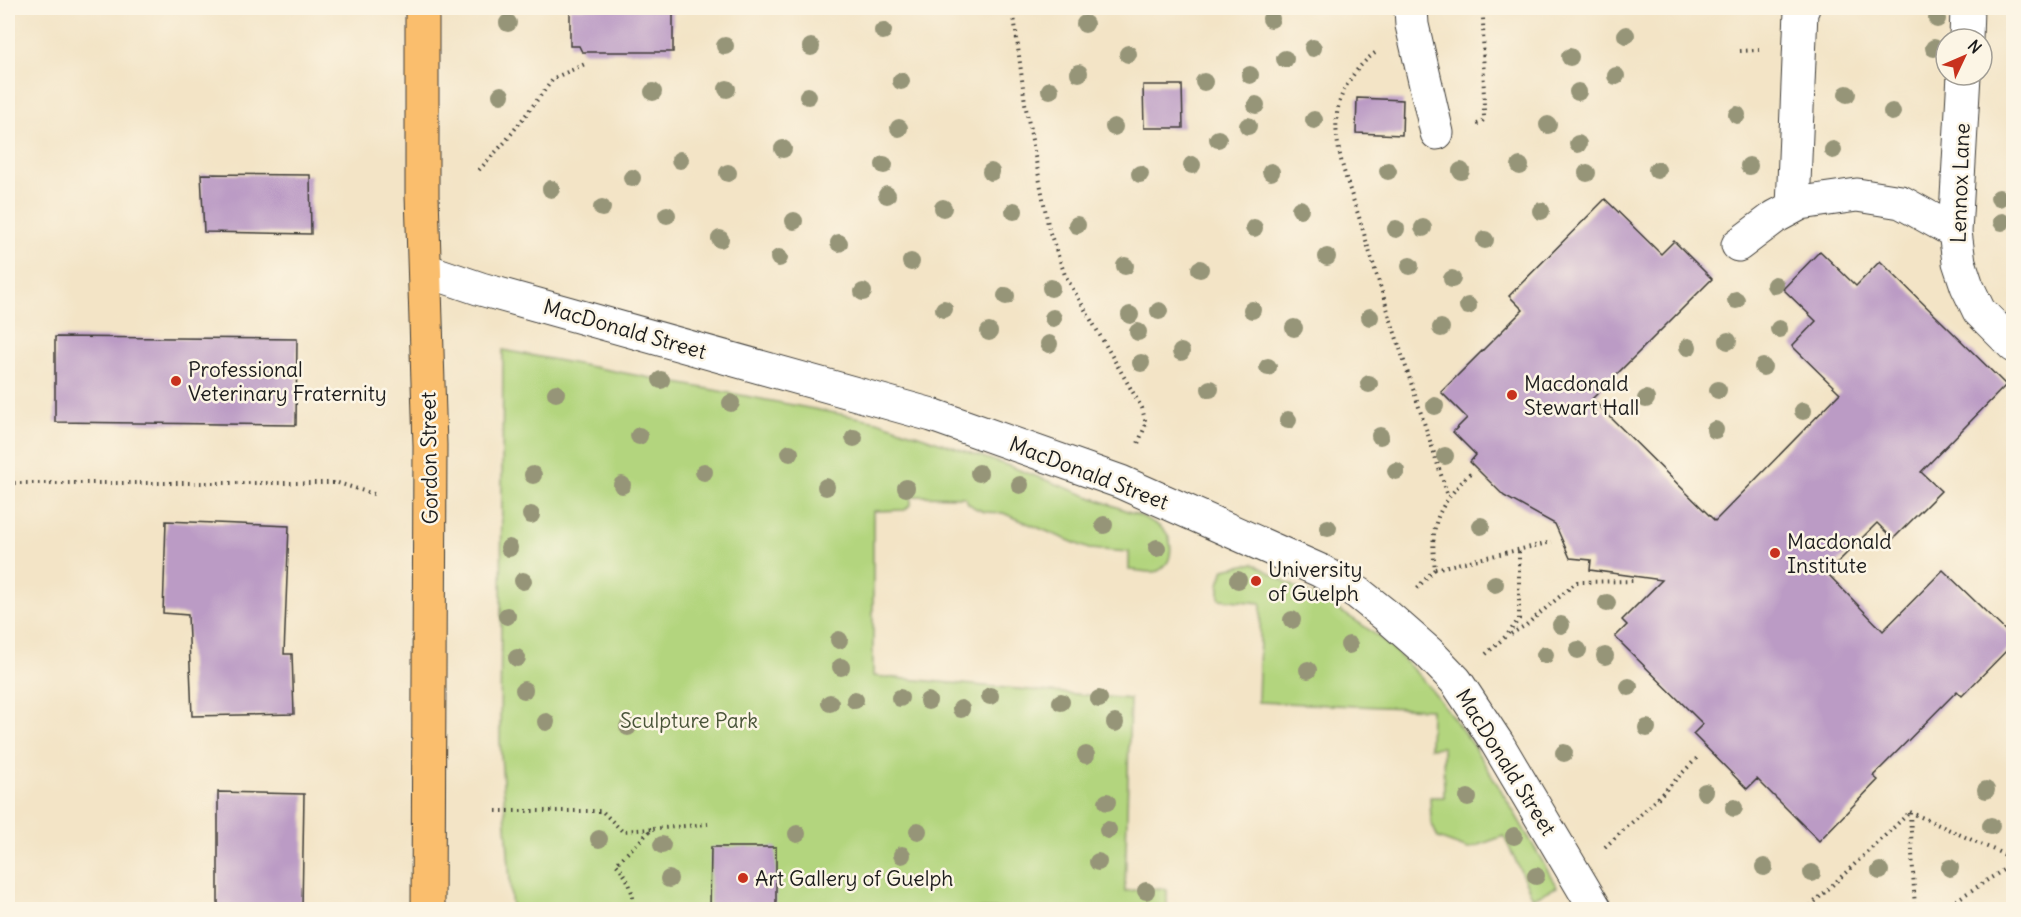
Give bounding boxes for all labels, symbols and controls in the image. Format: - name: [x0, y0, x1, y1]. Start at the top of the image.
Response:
- north arrow: [1934, 27, 1994, 87]
- text: N: [1964, 36, 1986, 58]
- street label: Lennox Lane: [1944, 123, 1976, 243]
- street label: MacDonald Street: [540, 293, 710, 365]
- place label: Professional Veterinary Fraternity: [188, 356, 387, 407]
- place label: Macdonald Stewart Hall: [1524, 370, 1639, 421]
- marker: Professional Veterinary Fraternity: [169, 374, 183, 388]
- marker: Macdonald Stewart Hall: [1505, 388, 1519, 402]
- street label: Gordon Street: [414, 391, 444, 525]
- street label: MacDonald Street: [1006, 430, 1172, 516]
- place label: Macdonald Institute: [1787, 528, 1892, 579]
- marker: Macdonald Institute: [1768, 546, 1782, 560]
- place label: University of Guelph: [1268, 556, 1362, 607]
- marker: University of Guelph: [1249, 574, 1263, 588]
- street label: MacDonald Street: [1450, 684, 1562, 840]
- park label: Sculpture Park: [620, 707, 758, 734]
- place label: Art Gallery of Guelph: [755, 865, 953, 892]
- marker: Art Gallery of Guelph: [736, 871, 750, 885]

